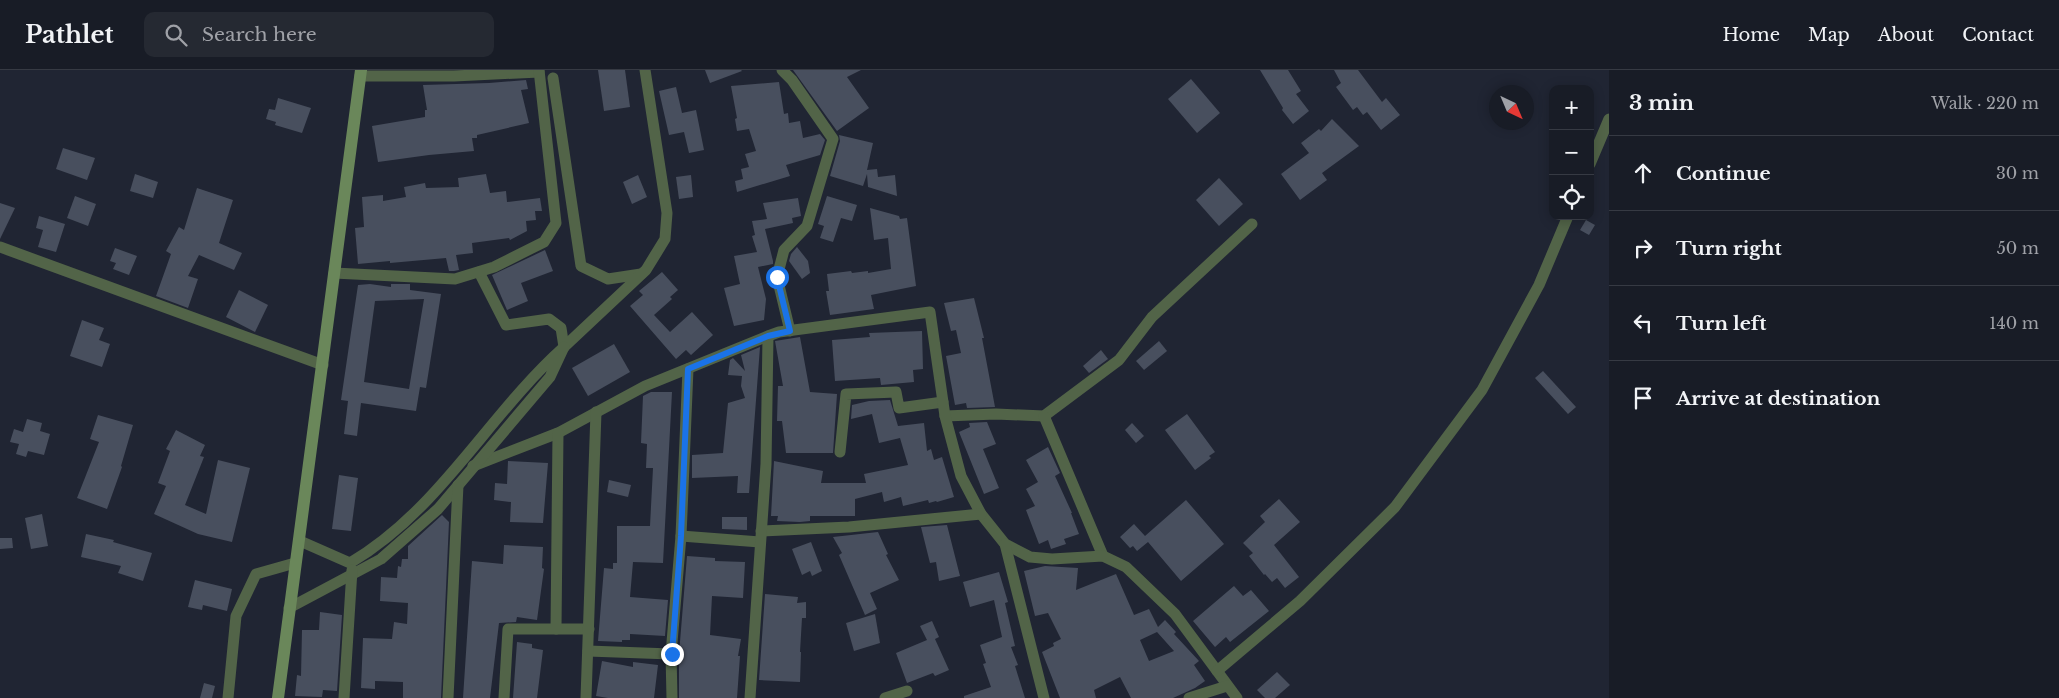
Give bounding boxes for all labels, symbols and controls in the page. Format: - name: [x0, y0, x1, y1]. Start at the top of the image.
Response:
- search box: [144, 12, 494, 57]
- text: Pathlet: [25, 20, 114, 49]
- icon: search: [162, 21, 190, 49]
- text: Search here: [202, 23, 317, 46]
- text: Home: [1722, 24, 1780, 46]
- text: Map: [1808, 24, 1850, 46]
- text: About: [1878, 24, 1934, 46]
- text: Contact: [1962, 24, 2034, 46]
- north arrow: [1489, 85, 1534, 130]
- map controls: [1549, 85, 1594, 220]
- button: +: [1549, 85, 1594, 130]
- text: 3 min: [1629, 90, 1694, 116]
- text: Walk · 220 m: [1931, 93, 2039, 113]
- button: −: [1549, 130, 1594, 175]
- icon: ahead: [1629, 159, 1657, 187]
- text: Continue: [1676, 162, 1771, 185]
- text: 30 m: [1996, 163, 2039, 183]
- button: locate: [1549, 175, 1594, 220]
- icon: right: [1629, 234, 1657, 262]
- text: Turn right: [1676, 237, 1782, 260]
- text: 50 m: [1997, 238, 2039, 258]
- route start: [766, 266, 789, 289]
- icon: left: [1629, 309, 1657, 337]
- text: Turn left: [1676, 312, 1767, 335]
- text: 140 m: [1989, 313, 2039, 333]
- icon: arrive: [1629, 384, 1657, 412]
- text: Arrive at destination: [1676, 387, 1880, 410]
- route end: [661, 643, 684, 666]

